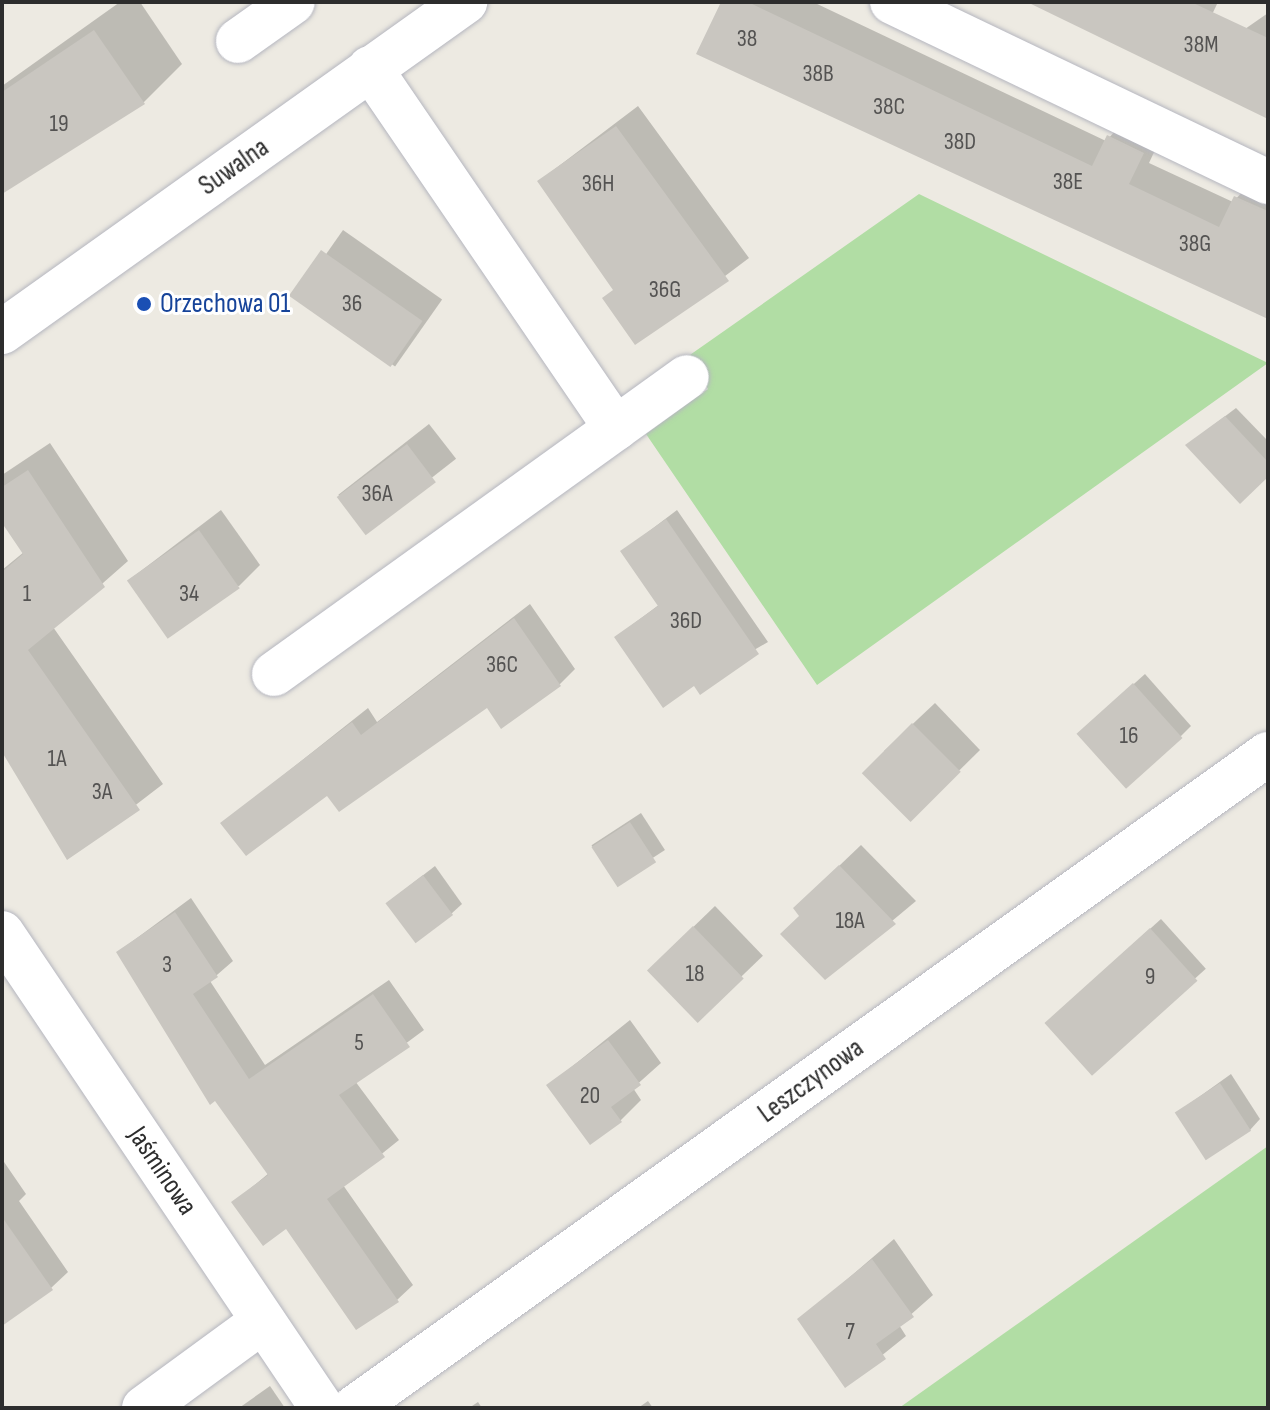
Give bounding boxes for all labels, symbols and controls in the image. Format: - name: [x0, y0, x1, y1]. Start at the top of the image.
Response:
- house number: 38: [737, 25, 757, 53]
- house number: 38M: [1184, 31, 1218, 59]
- house number: 38B: [802, 60, 834, 88]
- house number: 38C: [873, 93, 905, 121]
- house number: 19: [49, 110, 69, 138]
- house number: 38D: [944, 128, 976, 156]
- street label: Suwalna: [193, 131, 275, 203]
- house number: 38E: [1053, 168, 1083, 196]
- house number: 36H: [582, 170, 614, 198]
- house number: 38G: [1179, 230, 1211, 258]
- house number: 36G: [649, 276, 681, 304]
- place label: Orzechowa 01: [160, 287, 290, 321]
- house number: 36: [342, 290, 362, 318]
- marker: Orzechowa 01: [135, 295, 153, 313]
- house number: 36A: [362, 480, 392, 508]
- house number: 1: [23, 580, 31, 608]
- house number: 34: [179, 580, 199, 608]
- house number: 36D: [670, 607, 702, 635]
- house number: 36C: [486, 651, 518, 679]
- house number: 16: [1120, 722, 1138, 750]
- house number: 1A: [47, 745, 67, 773]
- house number: 3A: [92, 778, 112, 806]
- house number: 18A: [835, 907, 865, 935]
- house number: 3: [162, 951, 172, 979]
- house number: 18: [686, 960, 704, 988]
- house number: 9: [1145, 963, 1155, 991]
- house number: 5: [354, 1029, 364, 1057]
- street label: Leszczynowa: [752, 1031, 870, 1131]
- house number: 20: [580, 1082, 600, 1110]
- street label: Jaśminowa: [120, 1120, 204, 1222]
- house number: 7: [845, 1318, 855, 1346]

